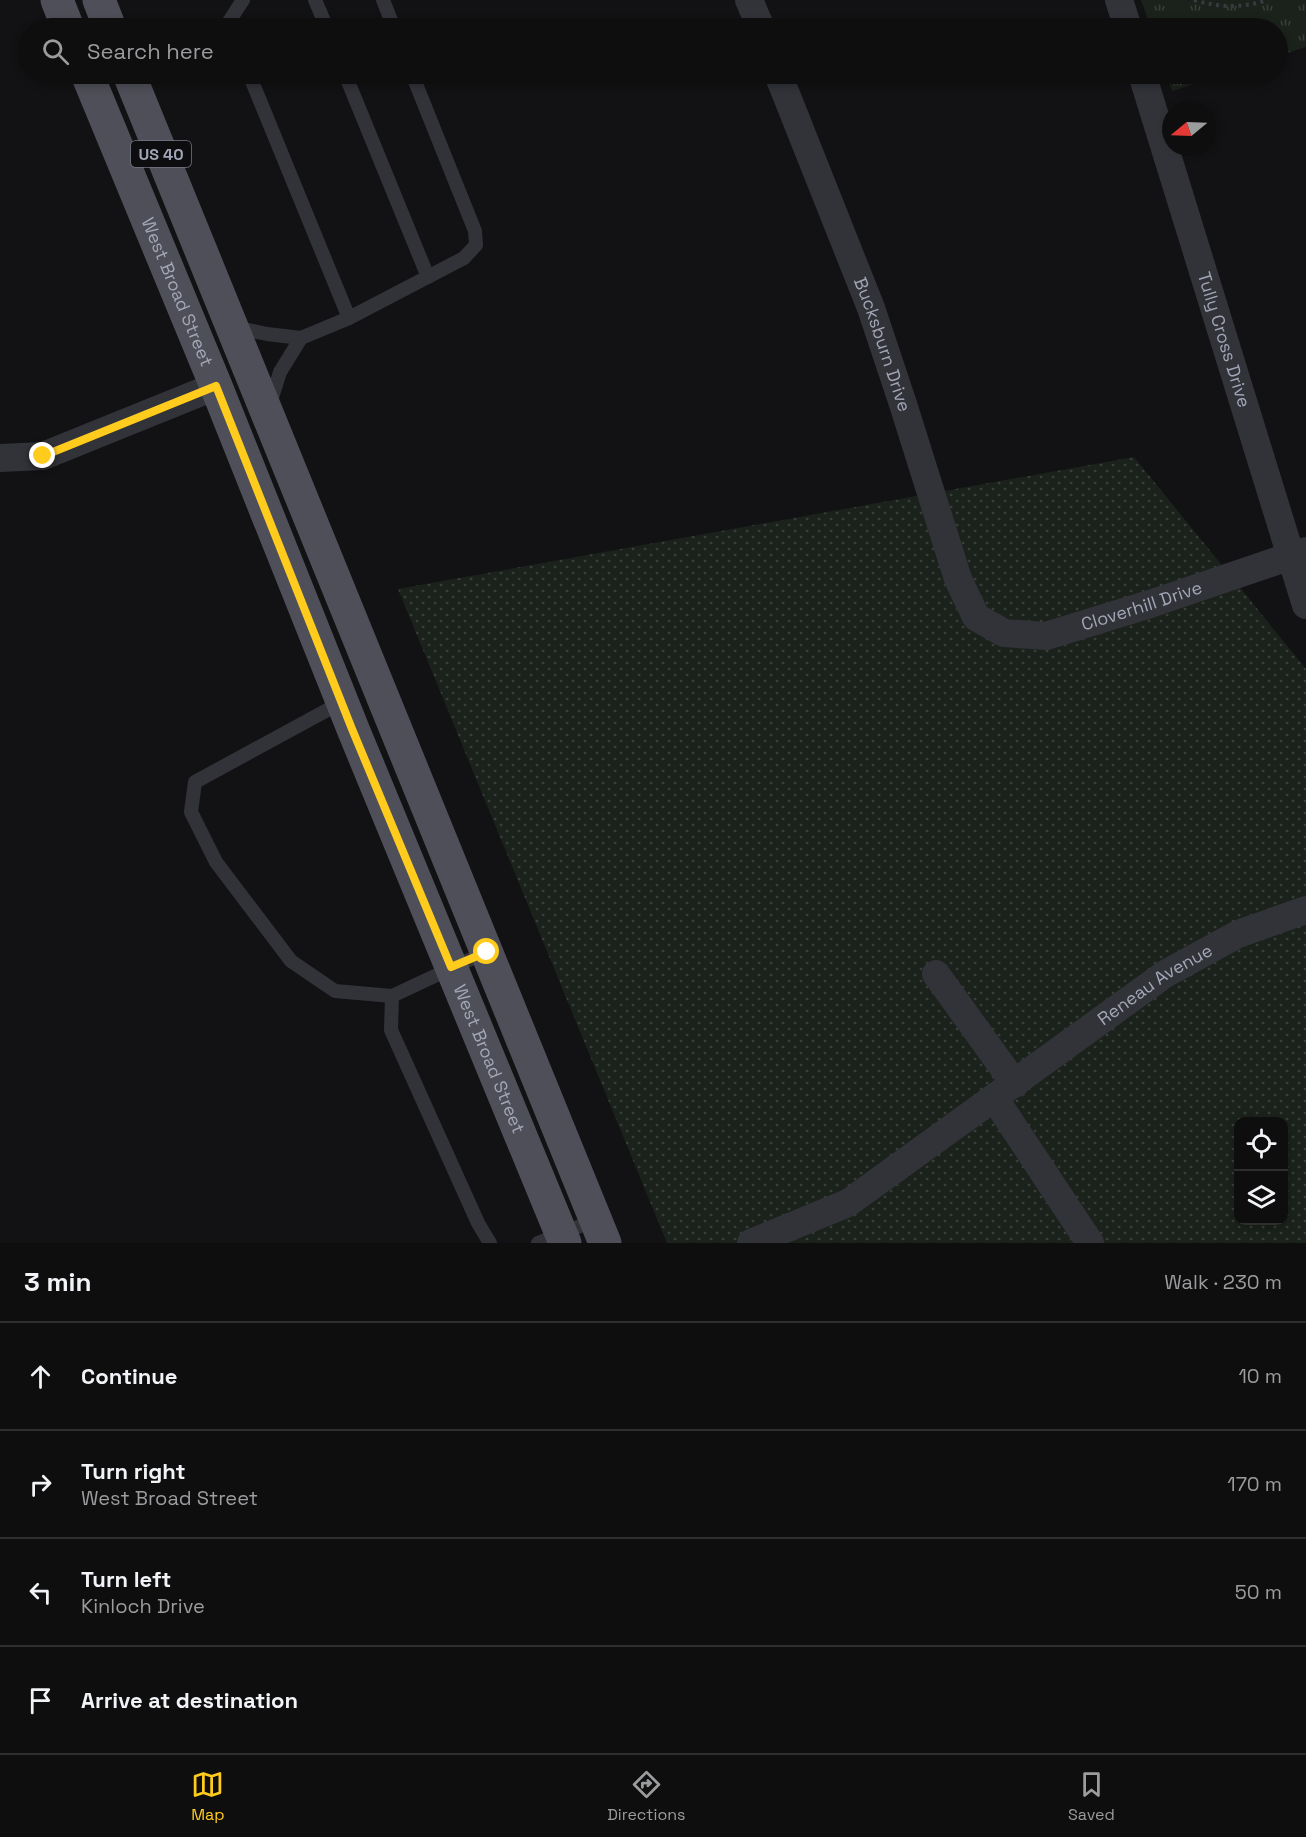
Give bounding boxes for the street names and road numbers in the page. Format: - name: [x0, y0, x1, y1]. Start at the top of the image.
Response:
- road number: US 40: [131, 141, 191, 167]
- street label: West Broad Street: [137, 214, 219, 370]
- street label: Tully Cross Drive: [1193, 269, 1256, 410]
- street label: Bucksburn Drive: [849, 274, 917, 414]
- street label: Cloverhill Drive: [1078, 575, 1205, 636]
- street label: Reneau Avenue: [1093, 938, 1216, 1030]
- street label: West Broad Street: [449, 981, 531, 1137]

